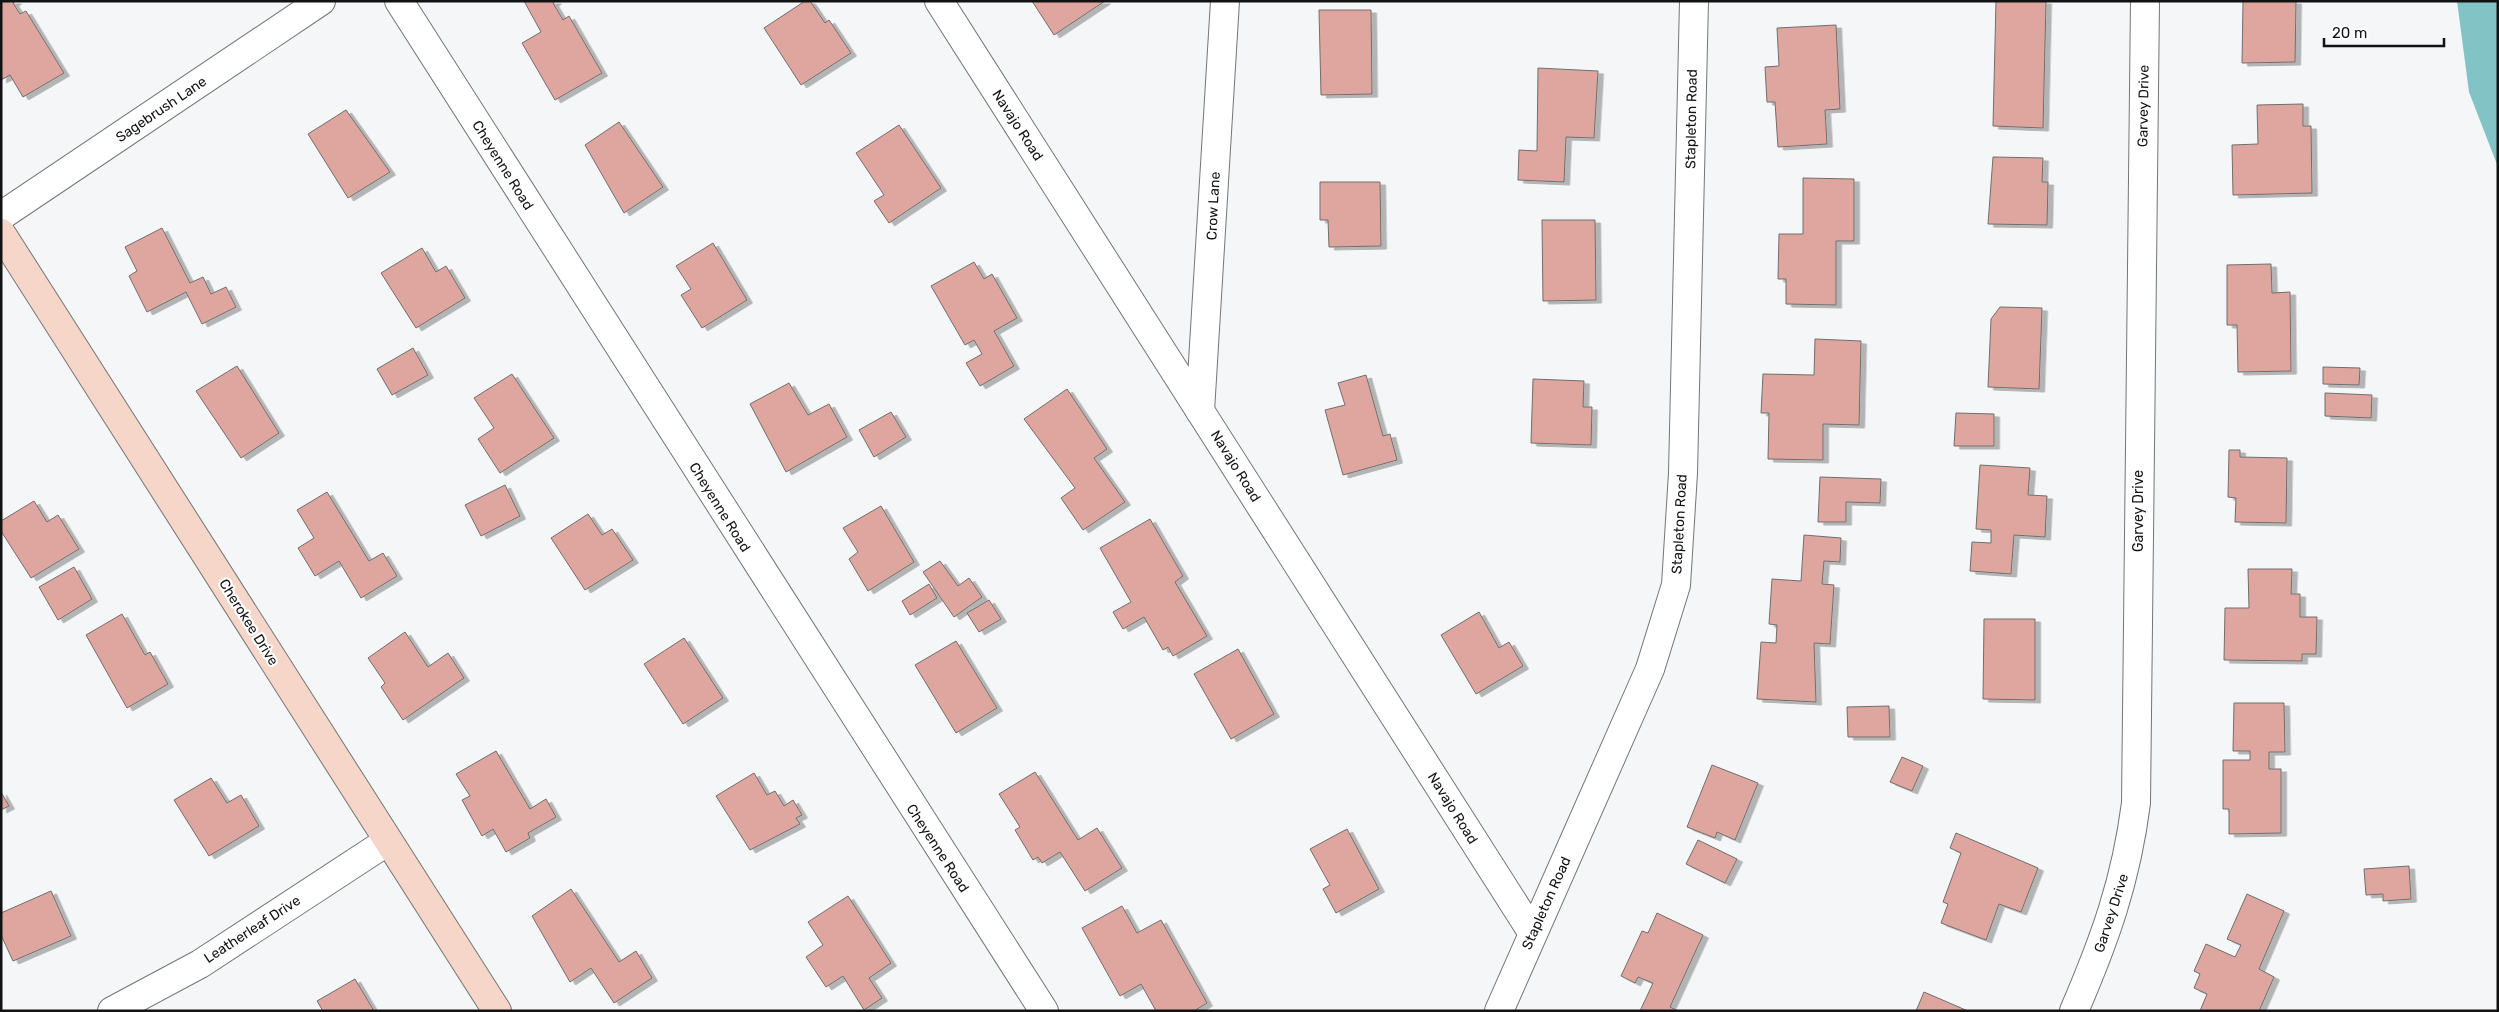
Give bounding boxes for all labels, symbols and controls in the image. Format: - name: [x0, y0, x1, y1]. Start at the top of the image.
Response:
- scale bar: [2324, 15, 2444, 47]
- text: 20 m: [2332, 24, 2367, 42]
- street label: Garvey Drive: [2134, 65, 2153, 147]
- street label: Stapleton Road: [1682, 69, 1701, 169]
- street label: Sagebrush Lane: [113, 73, 210, 146]
- street label: Navajo Road: [988, 87, 1047, 164]
- street label: Cheyenne Road: [468, 117, 537, 213]
- street label: Crow Lane: [1203, 171, 1224, 241]
- street label: Navajo Road: [1207, 427, 1264, 505]
- street label: Cheyenne Road: [685, 459, 754, 555]
- street label: Garvey Drive: [2130, 470, 2147, 552]
- street label: Stapleton Road: [1668, 474, 1691, 574]
- street label: Cherokee Drive: [215, 576, 282, 669]
- street label: Navajo Road: [1424, 769, 1481, 847]
- street label: Cheyenne Road: [903, 801, 973, 896]
- street label: Stapleton Road: [1518, 854, 1575, 952]
- street label: Garvey Drive: [2091, 871, 2132, 955]
- street label: Leatherleaf Drive: [201, 892, 304, 967]

